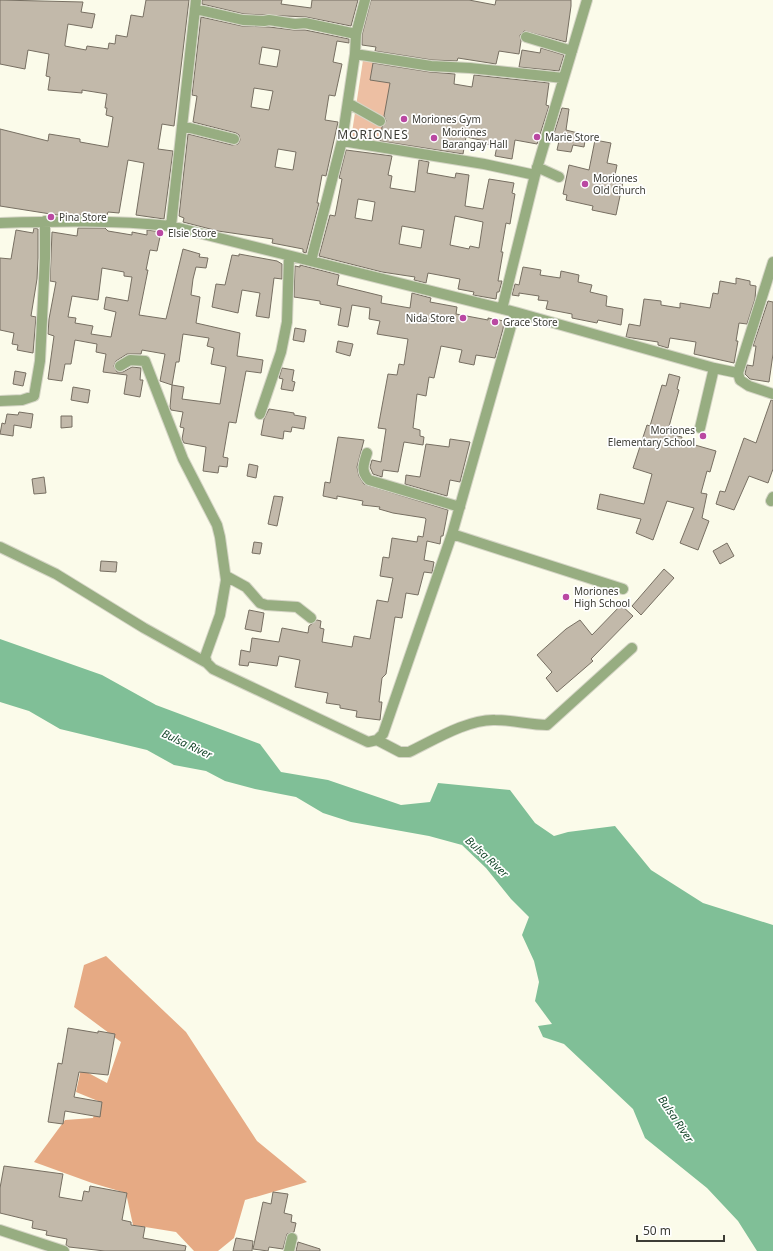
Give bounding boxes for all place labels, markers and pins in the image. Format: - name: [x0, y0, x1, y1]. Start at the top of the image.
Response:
- place label: Moriones Gym: [412, 112, 481, 126]
- marker: Moriones Gym: [399, 114, 409, 124]
- place label: Moriones Barangay Hall: [442, 125, 507, 151]
- place label: Marie Store: [545, 130, 600, 144]
- marker: Marie Store: [532, 132, 542, 142]
- marker: Moriones Barangay Hall: [429, 133, 439, 143]
- place label: Moriones Old Church: [593, 171, 646, 197]
- marker: Moriones Old Church: [580, 179, 590, 189]
- place label: Pina Store: [59, 210, 107, 224]
- marker: Pina Store: [46, 212, 56, 222]
- place label: Elsie Store: [168, 226, 217, 240]
- marker: Elsie Store: [155, 228, 165, 238]
- place label: Nida Store: [406, 311, 455, 325]
- marker: Nida Store: [458, 313, 468, 323]
- place label: Grace Store: [503, 315, 558, 329]
- marker: Grace Store: [490, 317, 500, 327]
- place label: Moriones Elementary School: [608, 423, 695, 449]
- marker: Moriones Elementary School: [698, 431, 708, 441]
- place label: Moriones High School: [574, 584, 630, 610]
- marker: Moriones High School: [561, 592, 571, 602]

